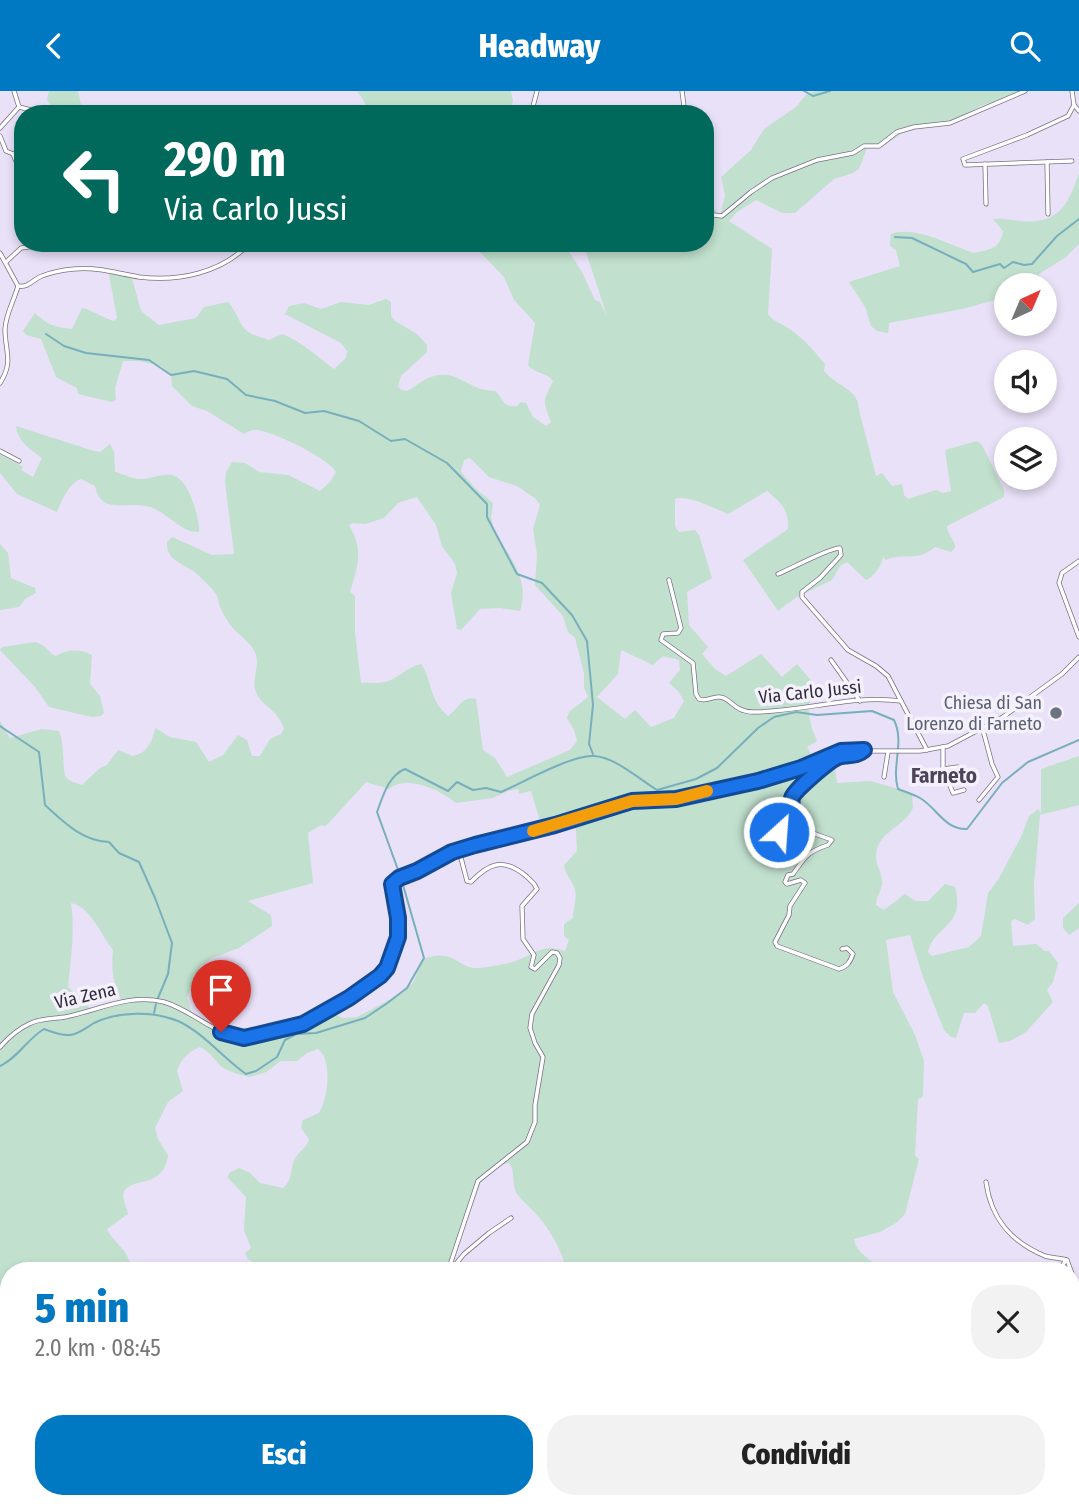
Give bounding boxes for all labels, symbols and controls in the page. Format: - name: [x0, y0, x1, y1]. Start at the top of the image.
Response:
- icon: back: [35, 27, 73, 65]
- text: Headway: [479, 27, 600, 65]
- icon: search: [1006, 27, 1044, 65]
- text: 290 m: [164, 130, 286, 189]
- icon: left: [49, 133, 140, 224]
- text: Via Carlo Jussi: [164, 190, 348, 228]
- north arrow: [994, 273, 1057, 336]
- map controls: [994, 273, 1057, 490]
- button: sound: [994, 350, 1057, 413]
- button: layers: [994, 427, 1057, 490]
- street label: Via Carlo Jussi: [758, 676, 862, 708]
- place label: Chiesa di San Lorenzo di Farneto: [906, 692, 1042, 735]
- marker: Chiesa di San Lorenzo di Farneto: [1048, 705, 1064, 721]
- district label: Farneto: [911, 763, 977, 789]
- position arrow: [742, 795, 816, 869]
- pin: [191, 960, 251, 1032]
- icon: arrive: [202, 971, 240, 1009]
- street label: Via Zena: [52, 978, 118, 1014]
- text: 5 min: [35, 1283, 129, 1333]
- button: close: [971, 1285, 1045, 1359]
- text: 2.0 km · 08:45: [35, 1334, 161, 1362]
- button: Esci: [35, 1415, 533, 1495]
- button: Condividi: [547, 1415, 1045, 1495]

